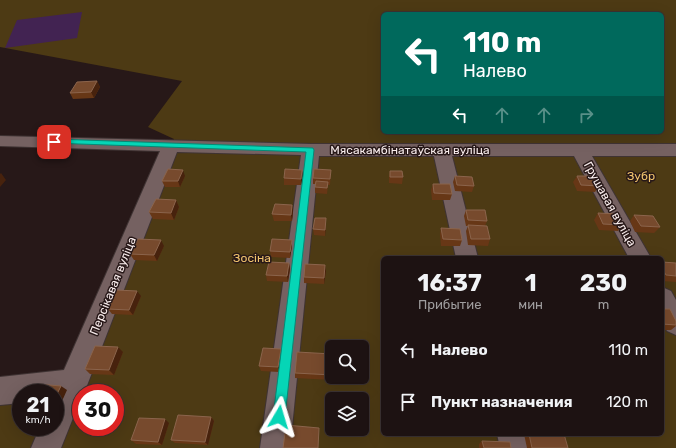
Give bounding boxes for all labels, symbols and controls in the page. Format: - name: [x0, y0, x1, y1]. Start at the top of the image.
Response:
- text: 110 m: [463, 26, 541, 59]
- icon: left: [397, 28, 449, 80]
- text: Налево: [463, 60, 527, 82]
- icon: left: [449, 104, 471, 126]
- icon: ahead: [491, 104, 513, 126]
- icon: ahead: [533, 104, 555, 126]
- icon: right: [575, 104, 597, 126]
- pin: [37, 125, 71, 159]
- icon: arrive: [43, 131, 65, 153]
- street label: Мясакамбінатаўская вуліца: [330, 143, 490, 157]
- street label: Грушавая вуліца: [581, 159, 639, 249]
- park label: Зубр: [627, 169, 655, 183]
- street label: Персікавая вуліца: [87, 235, 139, 337]
- park label: Зосіна: [233, 251, 271, 265]
- text: 16:37: [418, 269, 482, 297]
- text: 1: [525, 269, 537, 297]
- text: 230: [580, 269, 627, 297]
- text: Прибытие: [418, 297, 481, 312]
- text: мин: [518, 297, 543, 312]
- text: m: [598, 297, 609, 312]
- icon: left: [397, 339, 419, 361]
- map controls: [325, 340, 369, 436]
- button: search: [325, 340, 369, 384]
- text: Налево: [431, 341, 488, 359]
- text: 110 m: [609, 341, 648, 359]
- speed limit sign: 30: [72, 384, 124, 436]
- icon: arrive: [397, 391, 419, 413]
- button: layers: [325, 392, 369, 436]
- text: 21: [27, 393, 49, 417]
- text: Пункт назначения: [431, 393, 573, 411]
- text: 120 m: [606, 393, 648, 411]
- position arrow: [258, 396, 300, 438]
- text: km/h: [26, 414, 50, 426]

